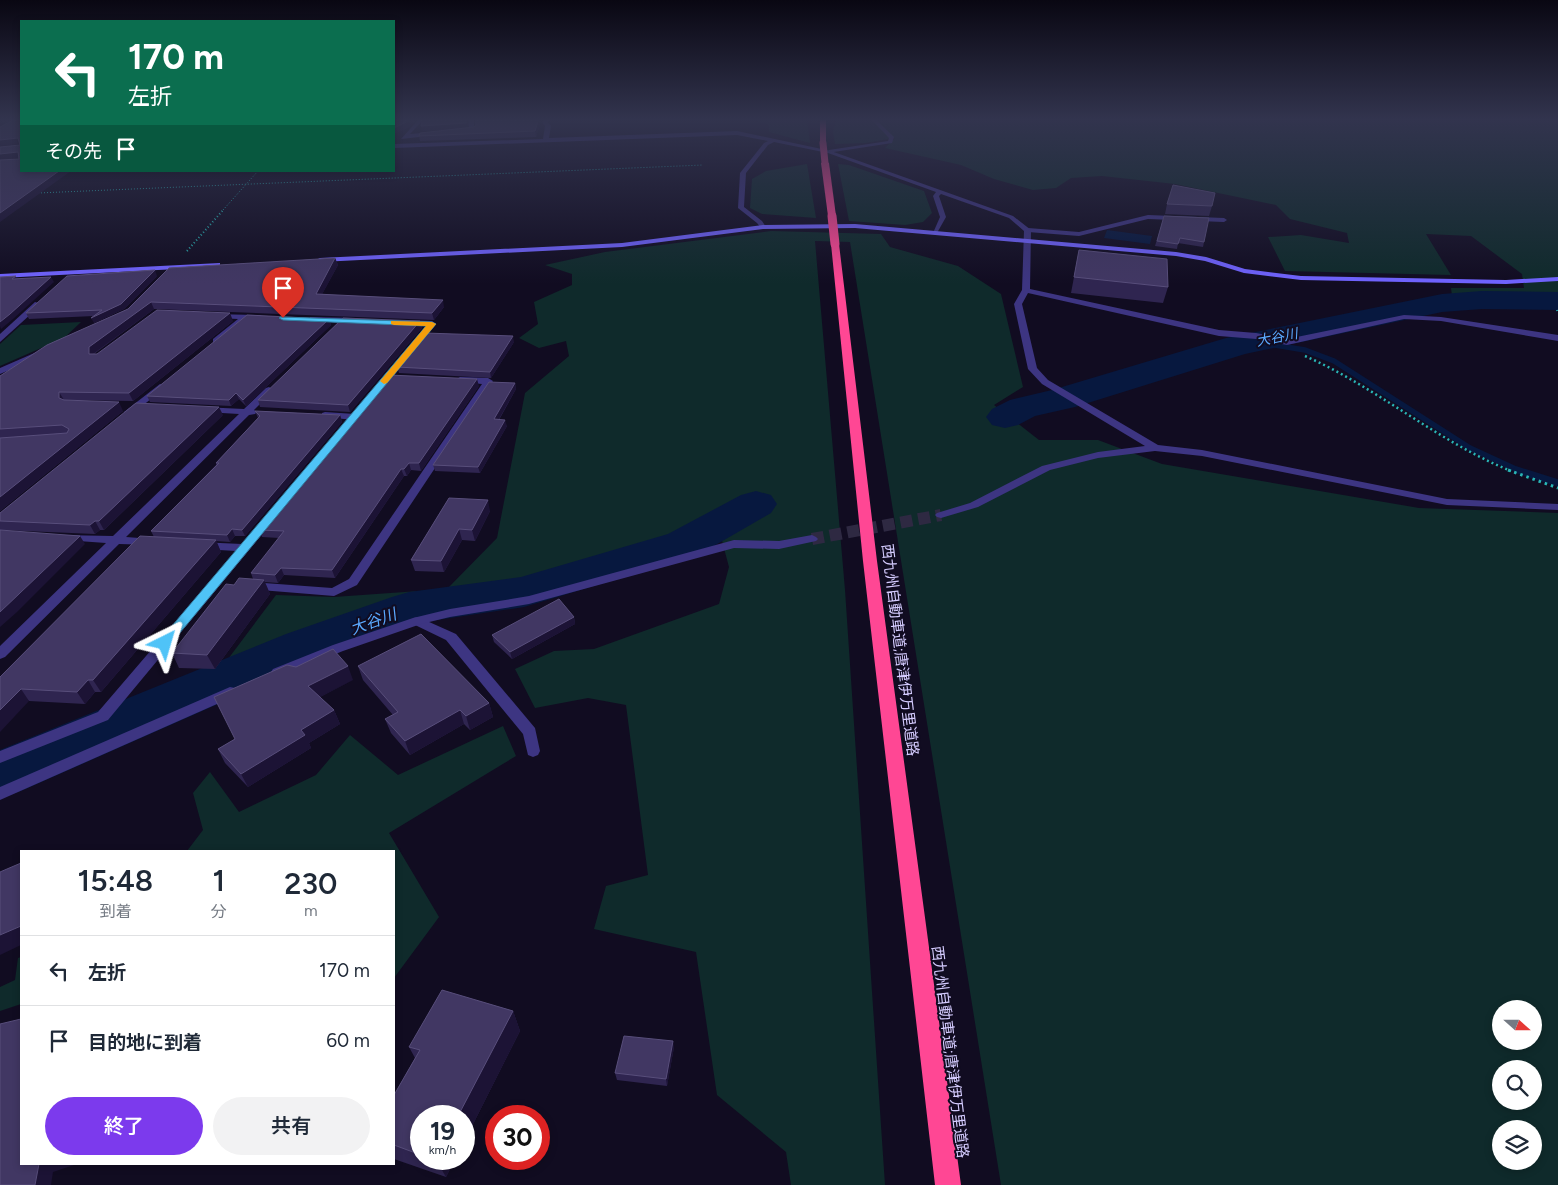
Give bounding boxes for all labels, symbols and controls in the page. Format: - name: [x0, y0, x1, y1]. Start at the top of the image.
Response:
- text: 170 m: [128, 36, 224, 78]
- icon: left: [45, 40, 110, 105]
- text: 左折: [128, 83, 172, 110]
- icon: arrive: [112, 135, 140, 163]
- text: その先: [45, 140, 102, 163]
- pin: [262, 267, 304, 318]
- icon: arrive: [269, 274, 297, 302]
- water label: 大谷川: [1255, 325, 1301, 350]
- street label: 西九州自動車道;唐津伊万里道路: [878, 543, 922, 757]
- water label: 大谷川: [347, 604, 401, 639]
- position arrow: [138, 616, 190, 668]
- text: 15:48: [78, 862, 153, 899]
- text: 1: [212, 862, 225, 899]
- text: 230: [284, 865, 337, 902]
- text: m: [304, 901, 318, 920]
- text: 到着: [99, 902, 131, 921]
- text: 分: [211, 902, 227, 921]
- street label: 西九州自動車道;唐津伊万里道路: [928, 945, 972, 1159]
- icon: left: [45, 957, 73, 985]
- text: 170 m: [319, 959, 370, 982]
- text: 左折: [88, 961, 126, 984]
- north arrow: [1492, 1000, 1542, 1050]
- map controls: [1492, 1000, 1542, 1170]
- icon: arrive: [45, 1027, 73, 1055]
- text: 60 m: [326, 1029, 370, 1052]
- text: 目的地に到着: [88, 1031, 202, 1054]
- button: search: [1492, 1060, 1542, 1110]
- button: 終了: [45, 1097, 203, 1155]
- button: 共有: [213, 1097, 370, 1155]
- speed limit sign: 30: [485, 1105, 550, 1170]
- text: 19: [430, 1116, 455, 1146]
- button: layers: [1492, 1120, 1542, 1170]
- text: km/h: [429, 1143, 456, 1157]

